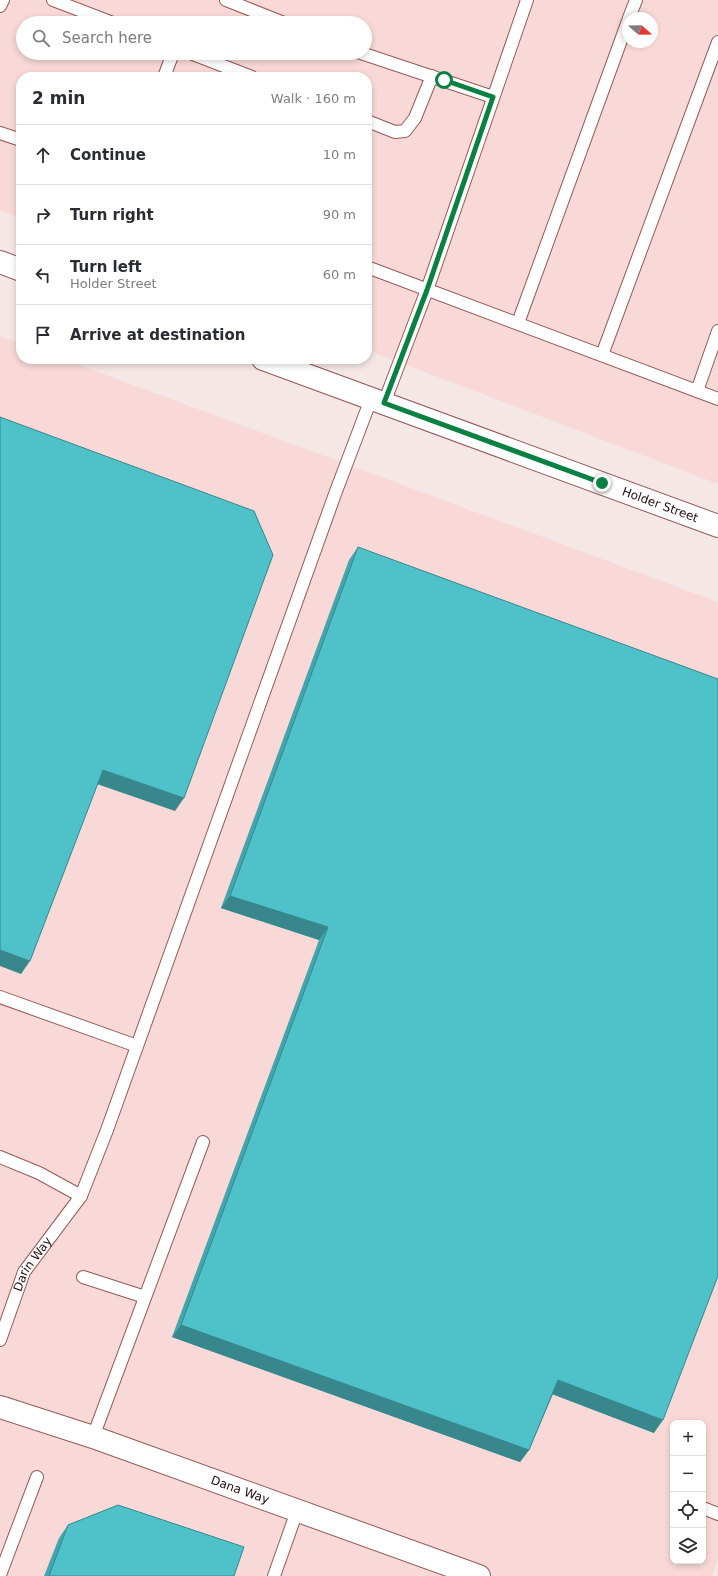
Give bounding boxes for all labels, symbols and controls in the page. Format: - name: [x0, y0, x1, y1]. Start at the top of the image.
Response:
- north arrow: [622, 12, 658, 48]
- search box: [16, 16, 372, 60]
- icon: search: [30, 27, 52, 49]
- text: Search here: [62, 29, 152, 47]
- route start: [435, 71, 453, 89]
- text: 2 min: [32, 88, 85, 108]
- text: Walk · 160 m: [271, 91, 356, 106]
- icon: ahead: [32, 144, 54, 166]
- text: Continue: [70, 146, 146, 164]
- text: 10 m: [323, 147, 356, 162]
- icon: right: [32, 204, 54, 226]
- text: Turn right: [70, 206, 154, 224]
- text: 90 m: [323, 207, 356, 222]
- text: Turn left: [70, 258, 142, 276]
- icon: left: [32, 264, 54, 286]
- text: 60 m: [323, 267, 356, 282]
- text: Holder Street: [70, 276, 157, 291]
- icon: arrive: [32, 324, 54, 346]
- text: Arrive at destination: [70, 326, 245, 344]
- route end: [593, 474, 611, 492]
- street label: Holder Street: [620, 484, 700, 525]
- street label: Darin Way: [11, 1234, 55, 1293]
- map controls: [670, 1420, 706, 1564]
- button: +: [670, 1420, 706, 1456]
- button: −: [670, 1456, 706, 1492]
- street label: Dana Way: [209, 1473, 271, 1507]
- button: locate: [670, 1492, 706, 1528]
- button: layers: [670, 1528, 706, 1564]

